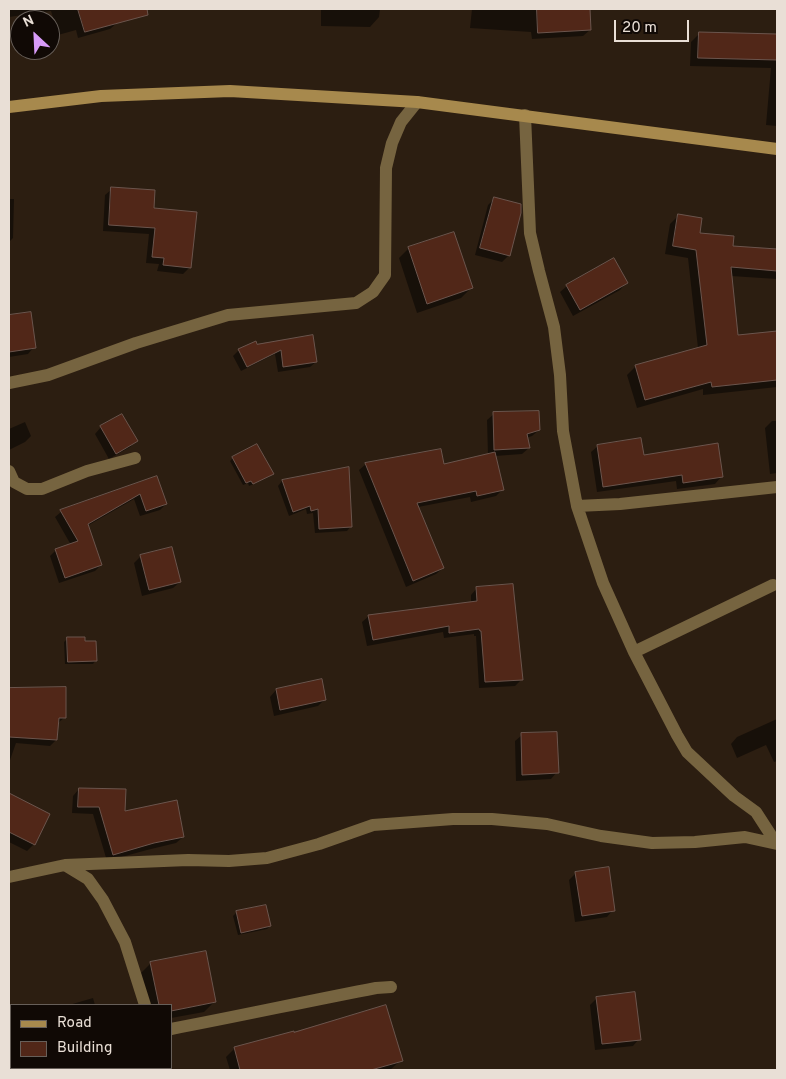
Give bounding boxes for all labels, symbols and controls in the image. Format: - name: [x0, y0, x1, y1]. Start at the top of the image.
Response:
- north arrow: [10, 10, 60, 60]
- scale bar: [616, 10, 691, 42]
- text: N: [21, 12, 37, 32]
- text: 20 m: [622, 19, 657, 38]
- legend: [10, 1004, 172, 1069]
- text: Road: [57, 1014, 92, 1033]
- text: Building: [57, 1039, 112, 1058]

